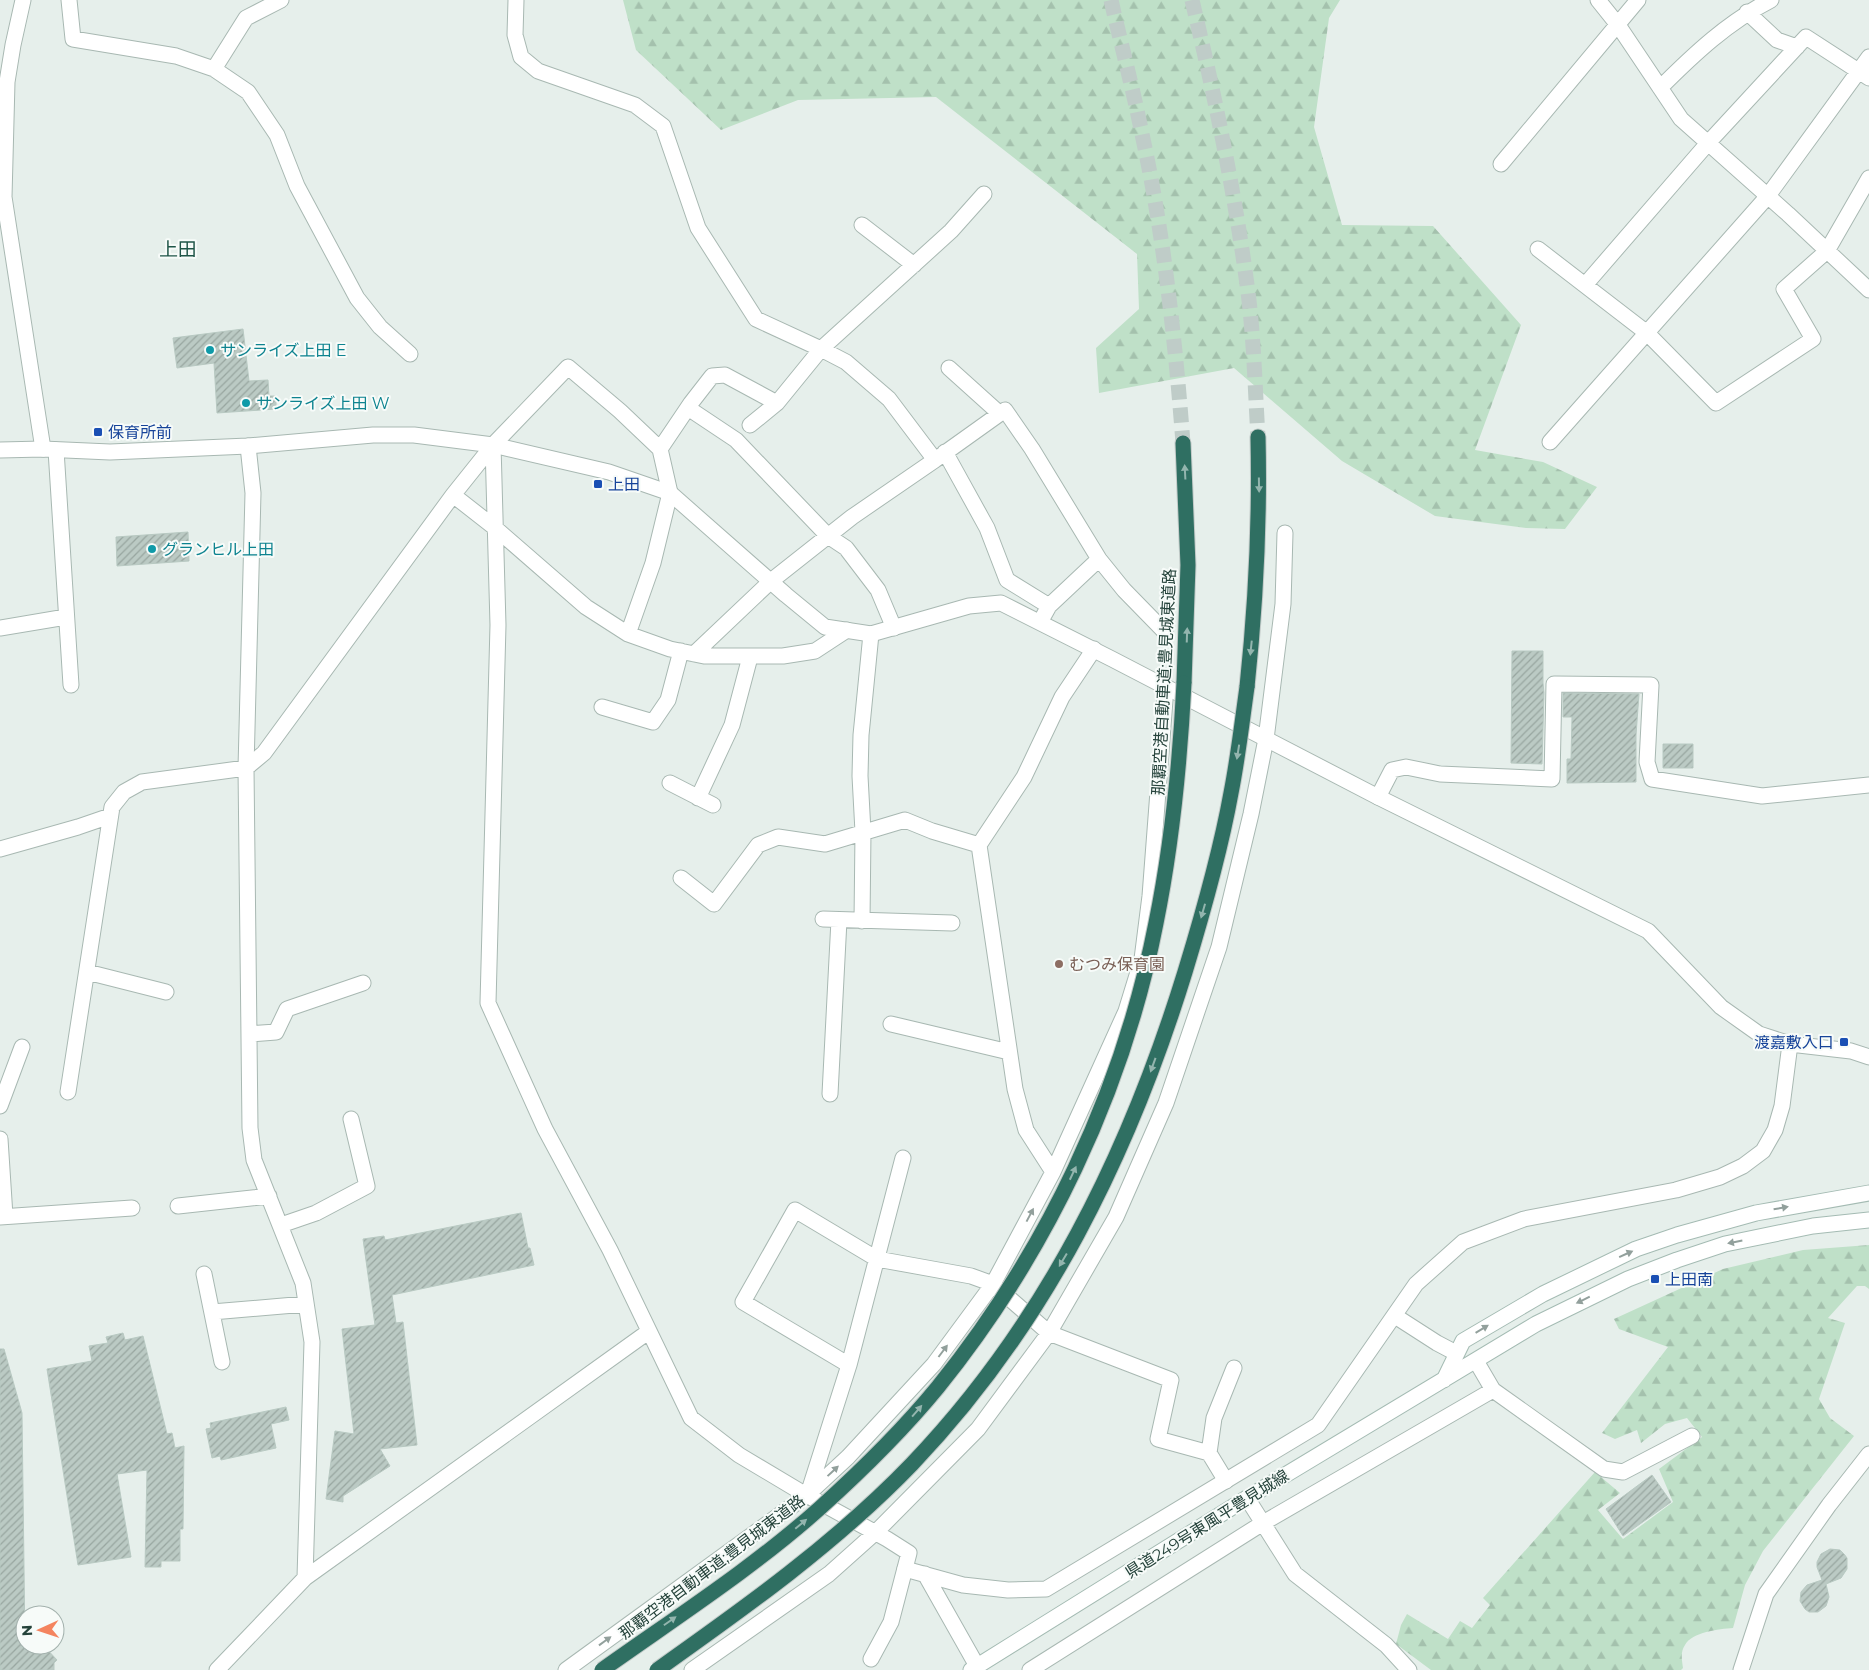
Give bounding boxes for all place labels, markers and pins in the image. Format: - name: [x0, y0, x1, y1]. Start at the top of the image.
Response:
- place label: サンライズ上田 E: [220, 341, 346, 360]
- marker: サンライズ上田 E: [204, 344, 216, 356]
- place label: サンライズ上田 W: [256, 394, 390, 413]
- marker: サンライズ上田 W: [240, 397, 252, 409]
- place label: 保育所前: [108, 423, 172, 442]
- marker: 保育所前: [92, 426, 104, 438]
- place label: 上田: [608, 475, 640, 494]
- marker: 上田: [592, 478, 604, 490]
- place label: グランヒル上田: [162, 540, 274, 559]
- marker: グランヒル上田: [146, 543, 158, 555]
- place label: むつみ保育園: [1069, 955, 1165, 974]
- marker: むつみ保育園: [1053, 958, 1065, 970]
- place label: 渡嘉敷入口: [1754, 1033, 1834, 1052]
- marker: 渡嘉敷入口: [1838, 1036, 1850, 1048]
- place label: 上田南: [1665, 1270, 1713, 1289]
- marker: 上田南: [1649, 1273, 1661, 1285]

